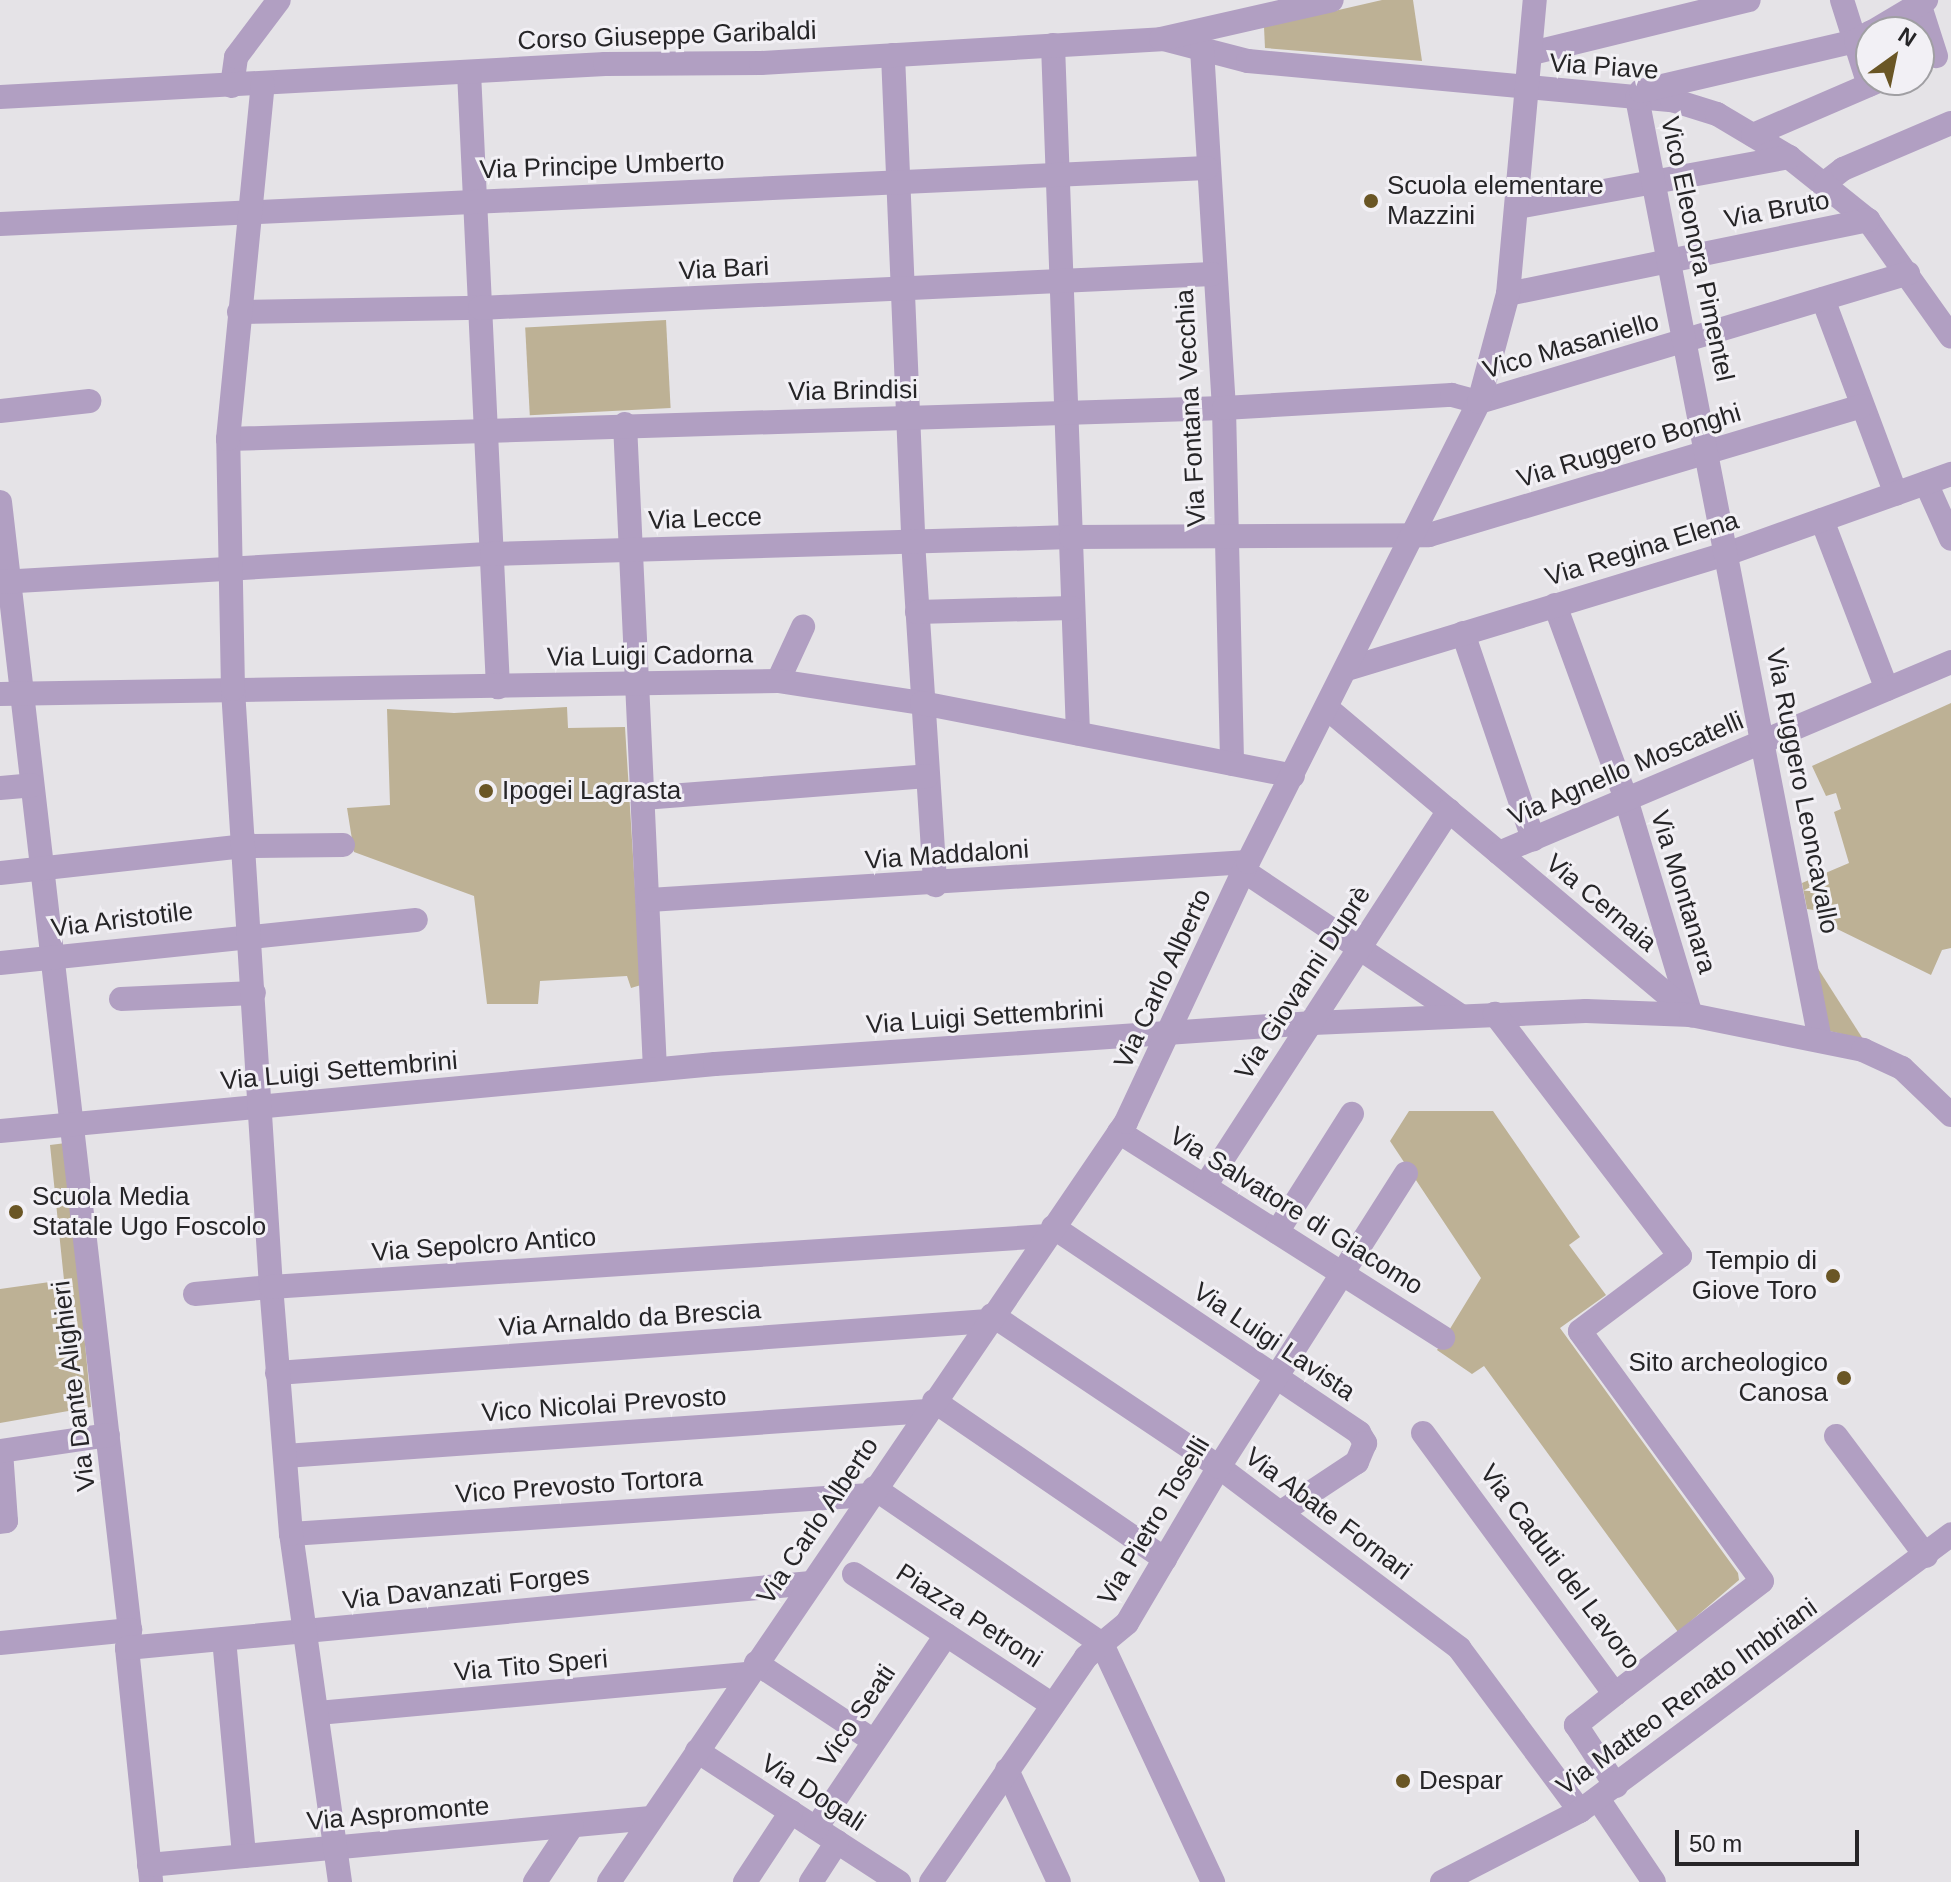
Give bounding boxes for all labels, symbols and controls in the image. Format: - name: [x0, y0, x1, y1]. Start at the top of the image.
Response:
- street label: Corso Giuseppe Garibaldi: [517, 15, 817, 57]
- north arrow: [1855, 16, 1935, 96]
- text: N: [1894, 22, 1921, 52]
- street label: Via Piave: [1548, 48, 1660, 86]
- street label: Vico Eleonora Pimentel: [1654, 114, 1740, 384]
- street label: Via Principe Umberto: [479, 146, 725, 186]
- place label: Scuola elementare Mazzini: [1387, 170, 1604, 232]
- street label: Via Bruto: [1722, 185, 1832, 235]
- marker: Scuola elementare Mazzini: [1362, 192, 1380, 210]
- street label: Via Bari: [678, 251, 770, 287]
- street label: Via Fontana Vecchia: [1169, 288, 1213, 528]
- street label: Vico Masaniello: [1479, 306, 1663, 386]
- street label: Via Brindisi: [788, 374, 918, 408]
- street label: Via Ruggero Bonghi: [1513, 397, 1745, 495]
- street label: Via Lecce: [648, 501, 762, 537]
- street label: Via Regina Elena: [1542, 505, 1742, 593]
- street label: Via Luigi Cadorna: [547, 639, 753, 673]
- street label: Via Ruggero Leoncavallo: [1759, 646, 1845, 936]
- street label: Via Agnello Moscatelli: [1503, 705, 1749, 833]
- place label: Ipogei Lagrasta: [502, 775, 681, 807]
- marker: Ipogei Lagrasta: [477, 782, 495, 800]
- street label: Via Montanara: [1643, 807, 1723, 977]
- street label: Via Maddaloni: [864, 834, 1030, 876]
- street label: Via Cernaia: [1539, 848, 1663, 958]
- street label: Via Giovanni Duprè: [1229, 880, 1377, 1086]
- street label: Via Carlo Alberto: [1107, 884, 1219, 1074]
- street label: Via Aristotile: [49, 896, 195, 944]
- street label: Via Luigi Settembrini: [865, 993, 1105, 1041]
- street label: Via Luigi Settembrini: [219, 1045, 459, 1097]
- street label: Via Salvatore di Giacomo: [1164, 1120, 1428, 1302]
- place label: Scuola Media Statale Ugo Foscolo: [32, 1181, 266, 1242]
- marker: Scuola Media Statale Ugo Foscolo: [7, 1203, 25, 1221]
- street label: Via Sepolcro Antico: [370, 1222, 598, 1268]
- place label: Tempio di Giove Toro: [1691, 1245, 1817, 1306]
- marker: Tempio di Giove Toro: [1824, 1267, 1842, 1285]
- street label: Via Luigi Lavista: [1187, 1276, 1361, 1408]
- street label: Via Dante Alighieri: [46, 1278, 102, 1494]
- street label: Via Arnaldo da Brescia: [497, 1294, 763, 1344]
- place label: Sito archeologico Canosa: [1629, 1347, 1828, 1408]
- marker: Sito archeologico Canosa: [1835, 1369, 1853, 1387]
- street label: Vico Nicolai Prevosto: [481, 1381, 727, 1429]
- street label: Via Carlo Alberto: [750, 1431, 886, 1611]
- street label: Via Pietro Toselli: [1091, 1431, 1217, 1611]
- street label: Via Abate Fornari: [1238, 1441, 1418, 1587]
- street label: Via Caduti del Lavoro: [1473, 1459, 1647, 1675]
- street label: Vico Prevosto Tortora: [454, 1462, 704, 1510]
- street label: Piazza Petroni: [890, 1557, 1048, 1675]
- street label: Via Davanzati Forges: [341, 1560, 591, 1616]
- street label: Via Matteo Renato Imbriani: [1551, 1592, 1823, 1802]
- street label: Via Tito Speri: [453, 1644, 609, 1688]
- street label: Vico Seati: [811, 1659, 903, 1773]
- street label: Via Dogali: [755, 1748, 871, 1838]
- place label: Despar: [1419, 1765, 1503, 1797]
- marker: Despar: [1394, 1772, 1412, 1790]
- street label: Via Aspromonte: [305, 1790, 491, 1838]
- scale bar: [1679, 1814, 1863, 1864]
- text: 50 m: [1689, 1830, 1742, 1857]

